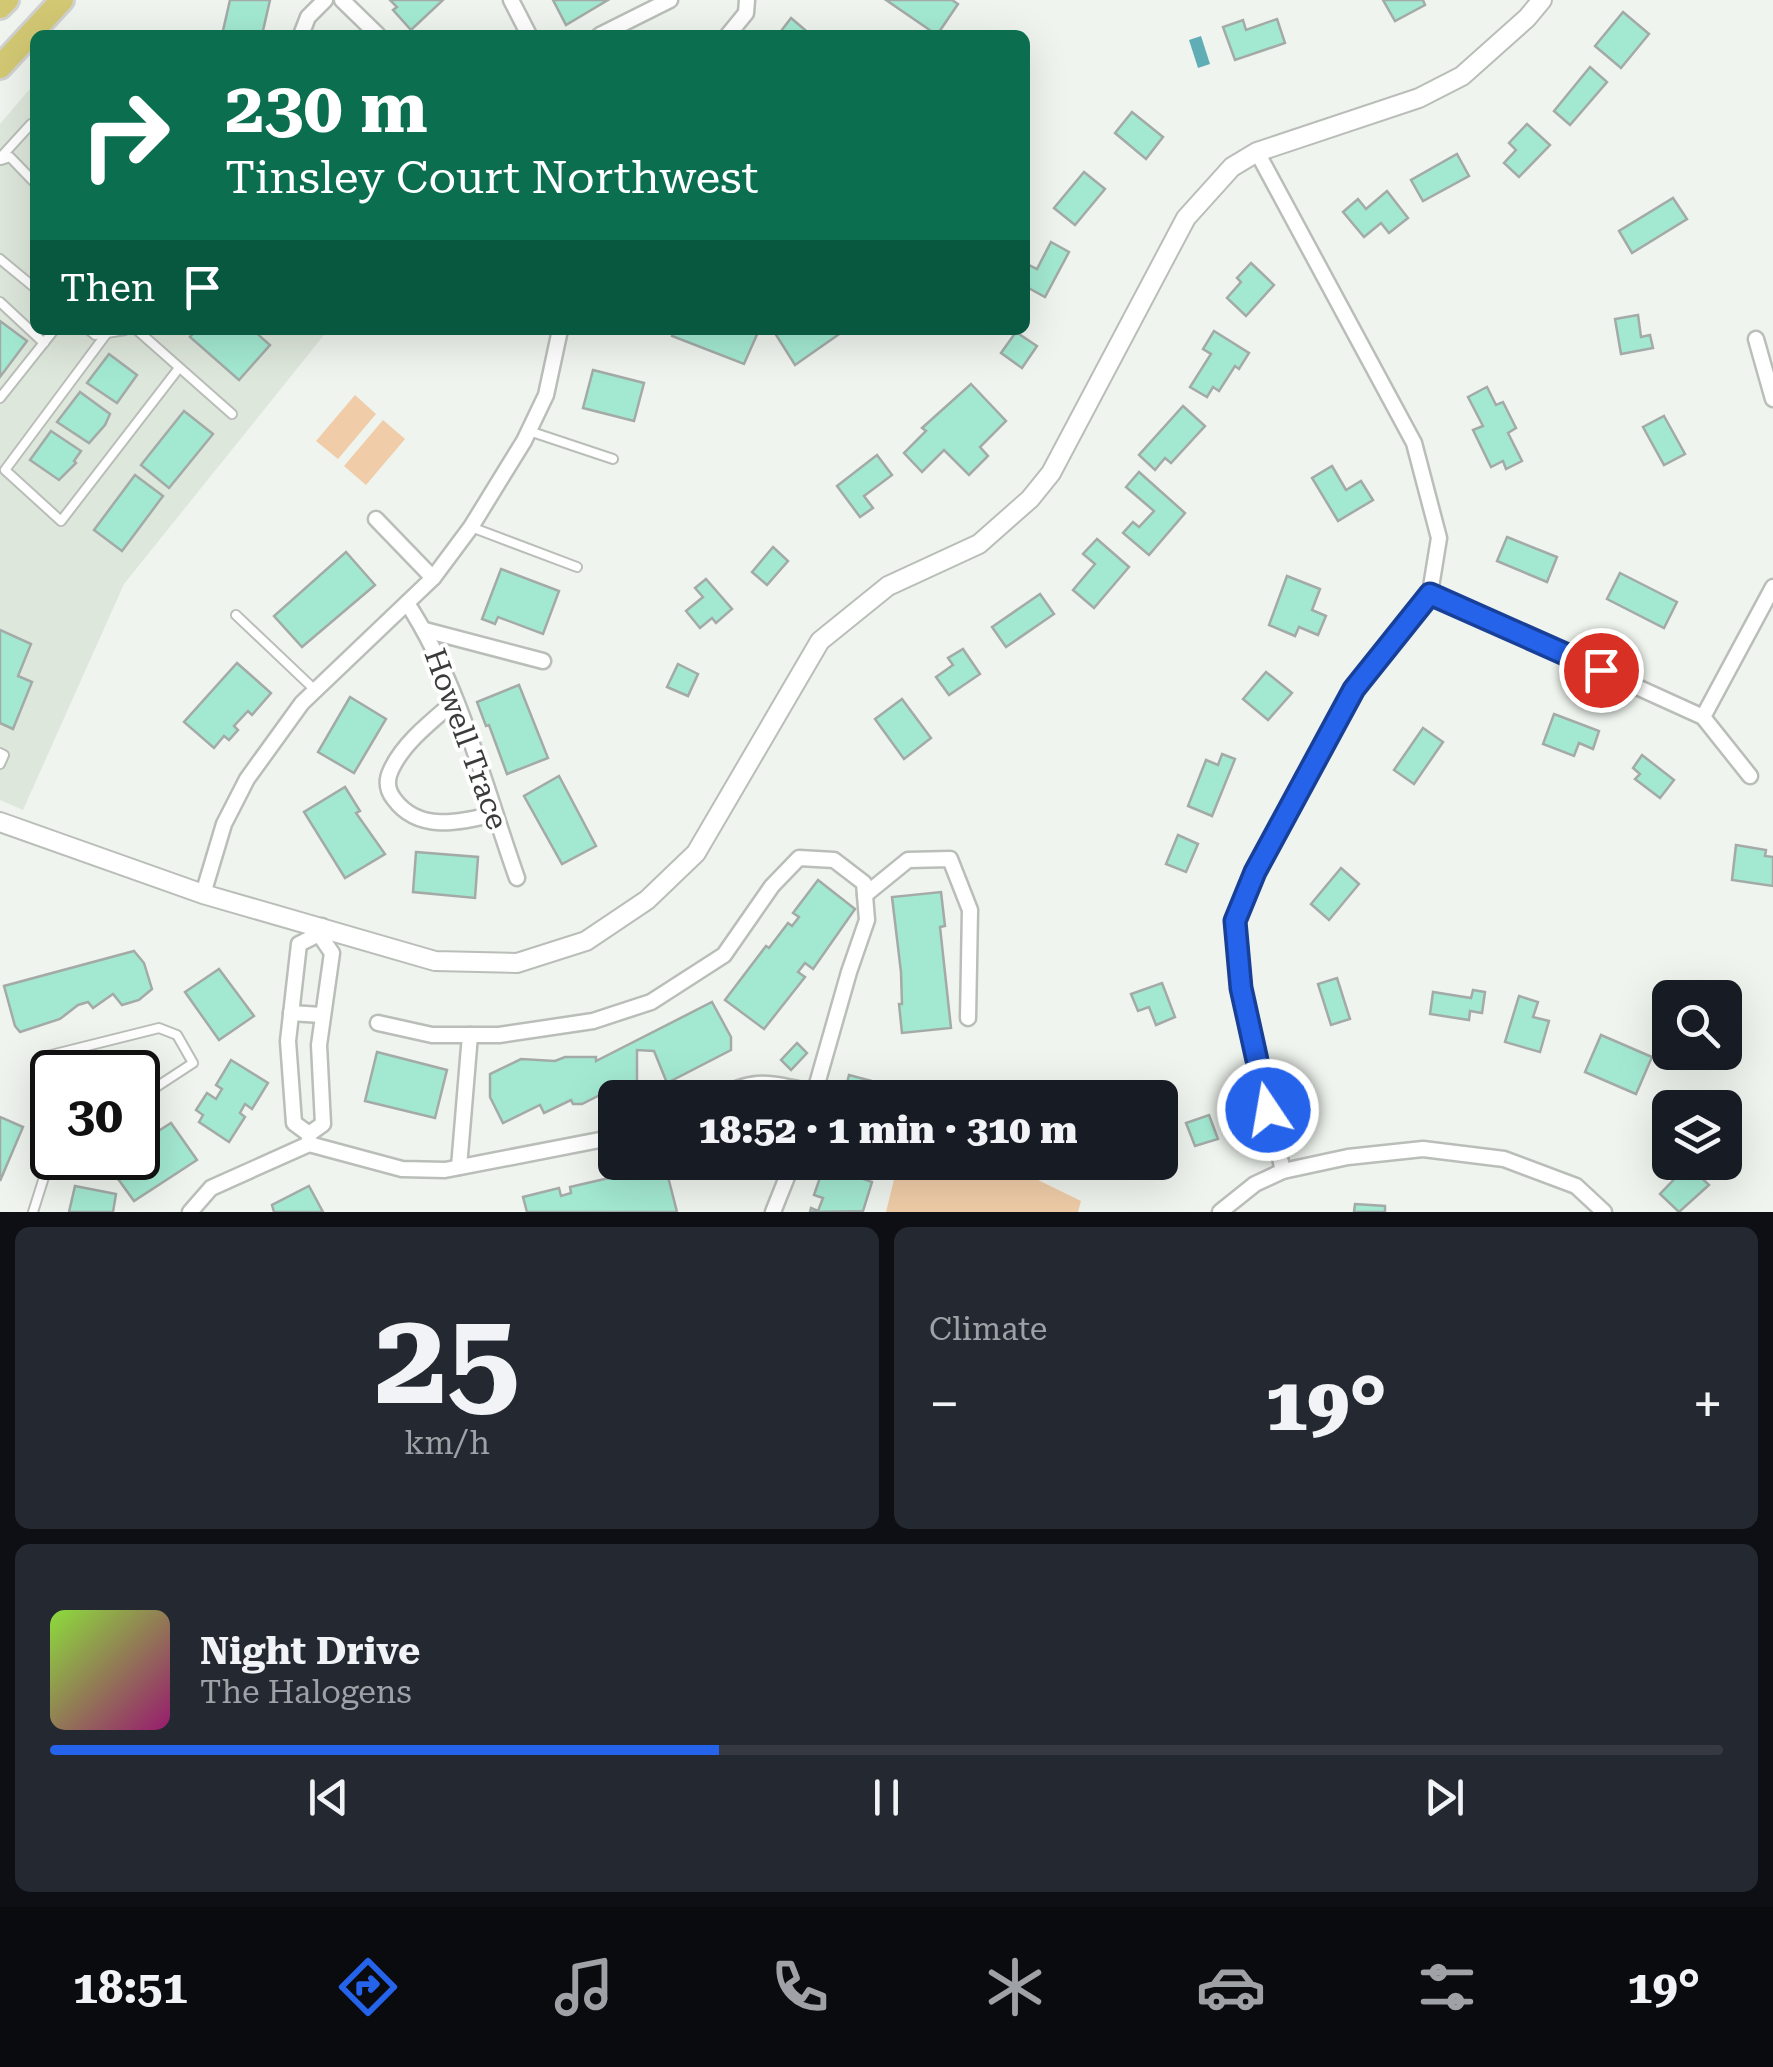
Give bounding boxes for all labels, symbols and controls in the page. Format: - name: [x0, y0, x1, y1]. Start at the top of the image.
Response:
- text: 230 m: [225, 67, 428, 149]
- icon: right: [60, 70, 190, 200]
- text: Tinsley Court Northwest: [225, 151, 758, 204]
- icon: arrive: [175, 260, 230, 315]
- text: Then: [60, 266, 155, 310]
- pin: [1559, 628, 1644, 713]
- icon: arrive: [1574, 643, 1629, 698]
- street label: Howell Trace: [418, 644, 515, 834]
- map controls: [1652, 980, 1742, 1180]
- button: search: [1652, 980, 1742, 1070]
- speed limit sign: 30: [30, 1050, 160, 1180]
- position arrow: [1216, 1058, 1320, 1162]
- button: layers: [1652, 1090, 1742, 1180]
- text: 18:52 · 1 min · 310 m: [698, 1108, 1078, 1152]
- text: 25: [374, 1282, 520, 1435]
- text: Climate: [929, 1310, 1047, 1348]
- text: 19°: [1265, 1360, 1387, 1448]
- text: −: [929, 1372, 960, 1436]
- text: +: [1692, 1372, 1723, 1436]
- text: km/h: [404, 1424, 490, 1462]
- text: Night Drive: [200, 1629, 420, 1673]
- text: The Halogens: [200, 1673, 412, 1711]
- icon: previous: [301, 1770, 356, 1825]
- icon: pause: [859, 1770, 914, 1825]
- icon: next: [1417, 1770, 1472, 1825]
- icon: directions: [333, 1952, 403, 2022]
- icon: music: [549, 1952, 619, 2022]
- icon: phone: [765, 1952, 835, 2022]
- icon: climate: [980, 1952, 1050, 2022]
- icon: car: [1196, 1952, 1266, 2022]
- icon: filters: [1412, 1952, 1482, 2022]
- text: 18:51: [73, 1961, 188, 2014]
- text: 19°: [1627, 1961, 1700, 2014]

